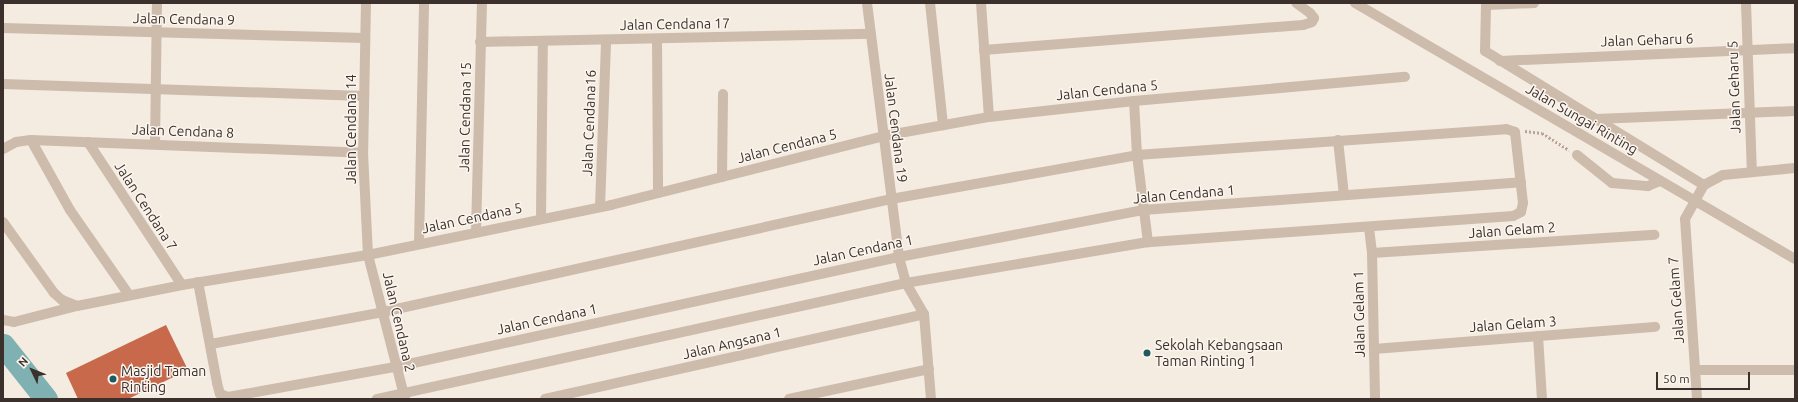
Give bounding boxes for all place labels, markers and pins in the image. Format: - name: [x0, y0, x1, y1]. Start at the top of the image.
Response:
- place label: Sekolah Kebangsaan Taman Rinting 1: [1155, 337, 1283, 370]
- marker: Sekolah Kebangsaan Taman Rinting 1: [1142, 348, 1152, 358]
- place label: Masjid Taman Rinting: [121, 363, 206, 396]
- marker: Masjid Taman Rinting: [108, 374, 118, 384]

